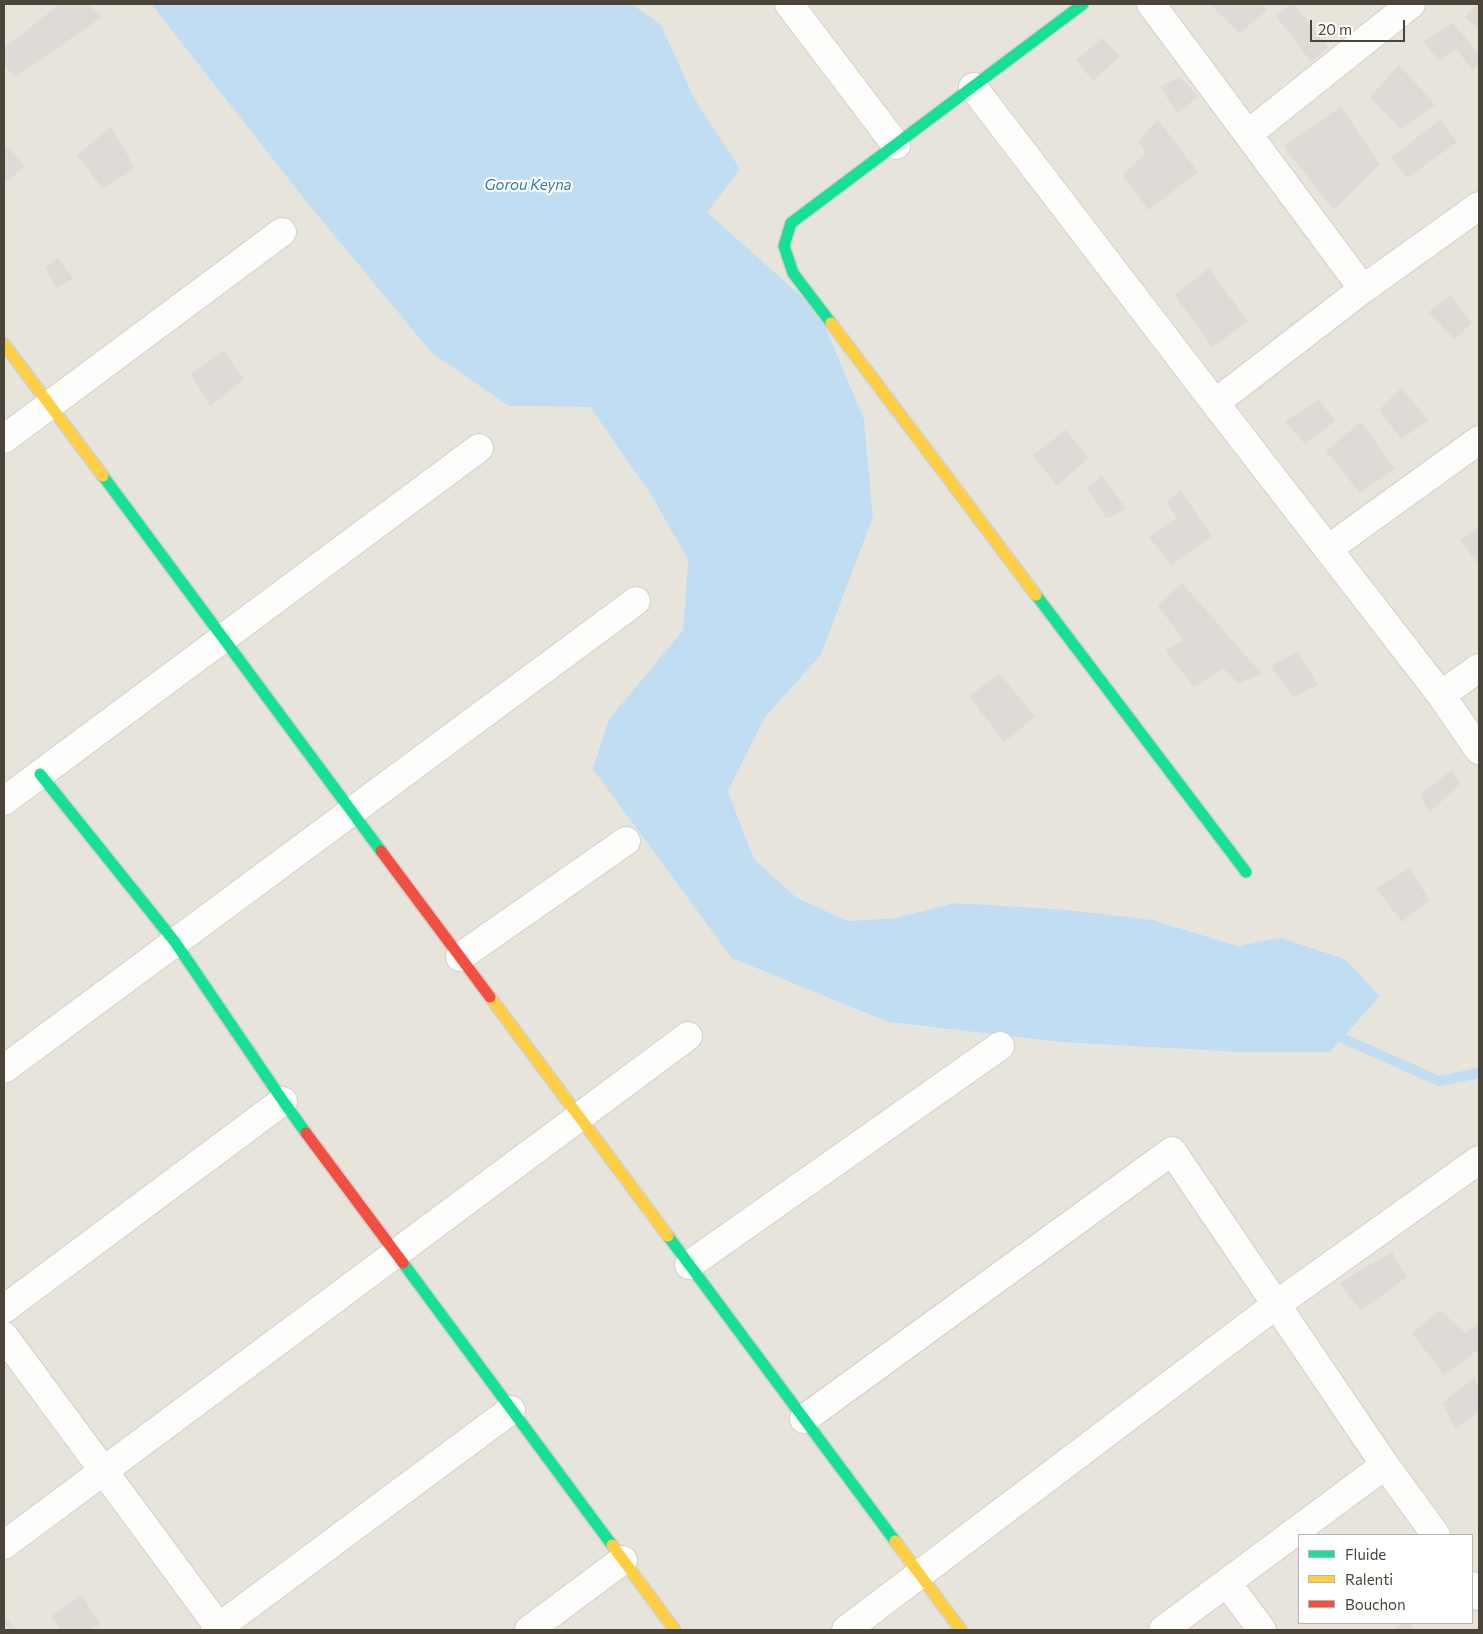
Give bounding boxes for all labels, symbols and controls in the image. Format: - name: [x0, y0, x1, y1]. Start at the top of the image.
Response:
- scale bar: [1313, 10, 1408, 42]
- text: 20 m: [1318, 20, 1352, 38]
- water label: Gorou Keyna: [484, 176, 572, 194]
- legend: [1298, 1534, 1473, 1624]
- text: Fluide: [1345, 1545, 1386, 1563]
- text: Ralenti: [1345, 1570, 1393, 1588]
- text: Bouchon: [1345, 1595, 1406, 1613]

